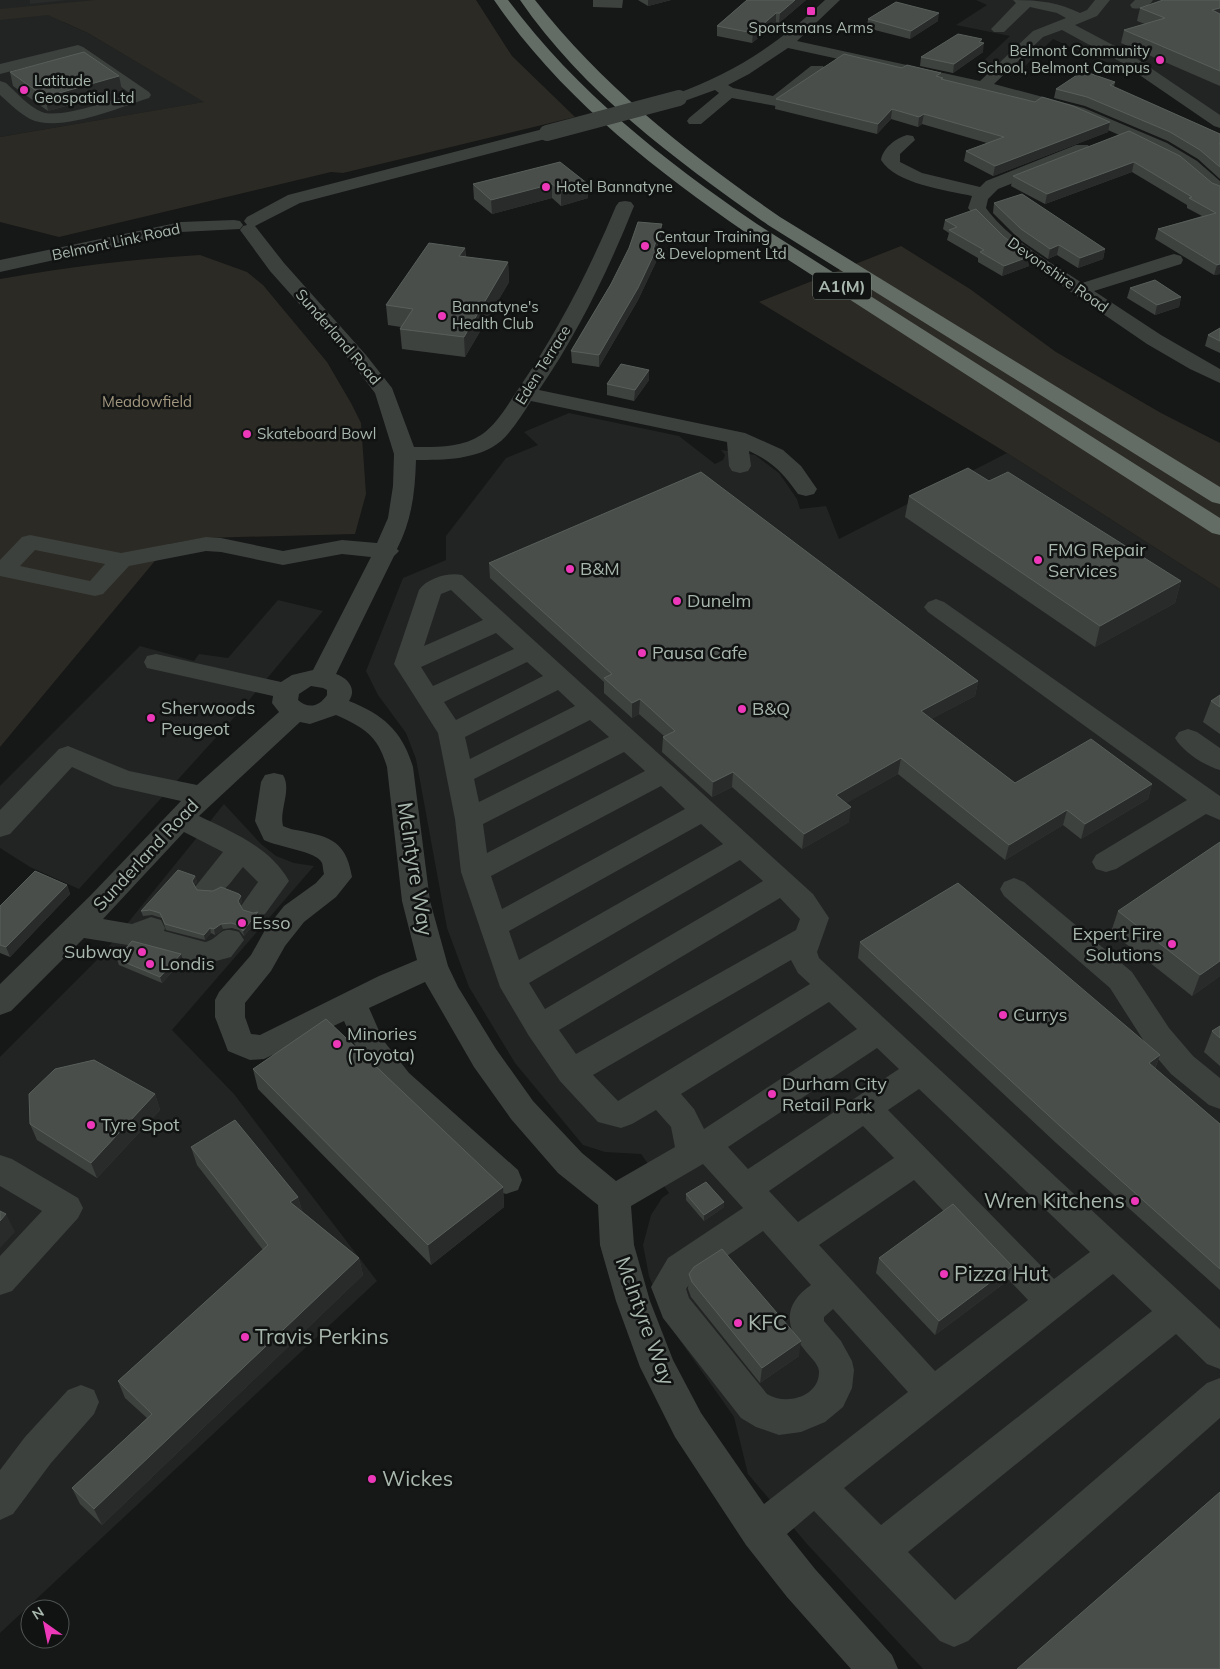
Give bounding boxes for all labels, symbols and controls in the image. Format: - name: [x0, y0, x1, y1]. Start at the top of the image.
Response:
- marker: Sportsmans Arms: [805, 5, 817, 17]
- place label: Sportsmans Arms: [749, 18, 873, 37]
- place label: Belmont Community School, Belmont Campus: [978, 41, 1150, 77]
- marker: Belmont Community School, Belmont Campus: [1154, 54, 1166, 66]
- place label: Latitude Geospatial Ltd: [34, 71, 134, 107]
- marker: Latitude Geospatial Ltd: [18, 84, 30, 96]
- place label: Hotel Bannatyne: [556, 177, 673, 196]
- marker: Hotel Bannatyne: [540, 181, 552, 193]
- street label: Belmont Link Road: [50, 219, 182, 264]
- place label: Centaur Training & Development Ltd: [655, 227, 787, 263]
- street label: Devonshire Road: [1004, 233, 1112, 316]
- marker: Centaur Training & Development Ltd: [639, 240, 651, 252]
- road number: A1(M): [813, 272, 871, 300]
- street label: Sunderland Road: [292, 285, 385, 388]
- place label: Bannatyne's Health Club: [452, 297, 539, 333]
- marker: Bannatyne's Health Club: [436, 310, 448, 322]
- street label: Eden Terrace: [511, 322, 574, 408]
- park label: Meadowfield: [102, 392, 192, 411]
- place label: Skateboard Bowl: [257, 424, 376, 443]
- marker: Skateboard Bowl: [241, 428, 253, 440]
- place label: FMG Repair Services: [1048, 538, 1146, 582]
- marker: FMG Repair Services: [1032, 554, 1044, 566]
- place label: B&M: [580, 557, 620, 580]
- marker: B&M: [564, 563, 576, 575]
- place label: Dunelm: [687, 589, 751, 612]
- marker: Dunelm: [671, 595, 683, 607]
- place label: Pausa Cafe: [652, 641, 747, 664]
- marker: Pausa Cafe: [636, 647, 648, 659]
- place label: Sherwoods Peugeot: [161, 696, 255, 740]
- place label: B&Q: [752, 697, 790, 720]
- marker: B&Q: [736, 703, 748, 715]
- marker: Sherwoods Peugeot: [145, 712, 157, 724]
- street label: Sunderland Road: [88, 794, 203, 915]
- street label: McIntyre Way: [393, 800, 439, 938]
- place label: Esso: [252, 911, 291, 934]
- marker: Esso: [236, 917, 248, 929]
- place label: Expert Fire Solutions: [1073, 922, 1162, 966]
- marker: Expert Fire Solutions: [1166, 938, 1178, 950]
- place label: Subway: [64, 940, 132, 963]
- marker: Subway: [136, 946, 148, 958]
- place label: Londis: [160, 952, 215, 975]
- marker: Londis: [144, 958, 156, 970]
- place label: Currys: [1013, 1003, 1067, 1026]
- marker: Currys: [997, 1009, 1009, 1021]
- place label: Minories (Toyota): [347, 1022, 417, 1066]
- marker: Minories (Toyota): [331, 1038, 343, 1050]
- place label: Durham City Retail Park: [782, 1072, 887, 1116]
- marker: Durham City Retail Park: [766, 1088, 778, 1100]
- place label: Tyre Spot: [101, 1113, 180, 1136]
- marker: Tyre Spot: [85, 1119, 97, 1131]
- place label: Wren Kitchens: [984, 1187, 1125, 1213]
- marker: Wren Kitchens: [1129, 1195, 1141, 1207]
- street label: McIntyre Way: [611, 1253, 681, 1389]
- place label: Pizza Hut: [954, 1260, 1048, 1286]
- marker: Pizza Hut: [938, 1268, 950, 1280]
- place label: KFC: [748, 1309, 787, 1335]
- marker: KFC: [732, 1317, 744, 1329]
- place label: Travis Perkins: [255, 1323, 389, 1349]
- marker: Travis Perkins: [239, 1331, 251, 1343]
- place label: Wickes: [382, 1465, 453, 1491]
- marker: Wickes: [366, 1473, 378, 1485]
- north arrow: [20, 1599, 70, 1649]
- text: N: [29, 1603, 47, 1624]

